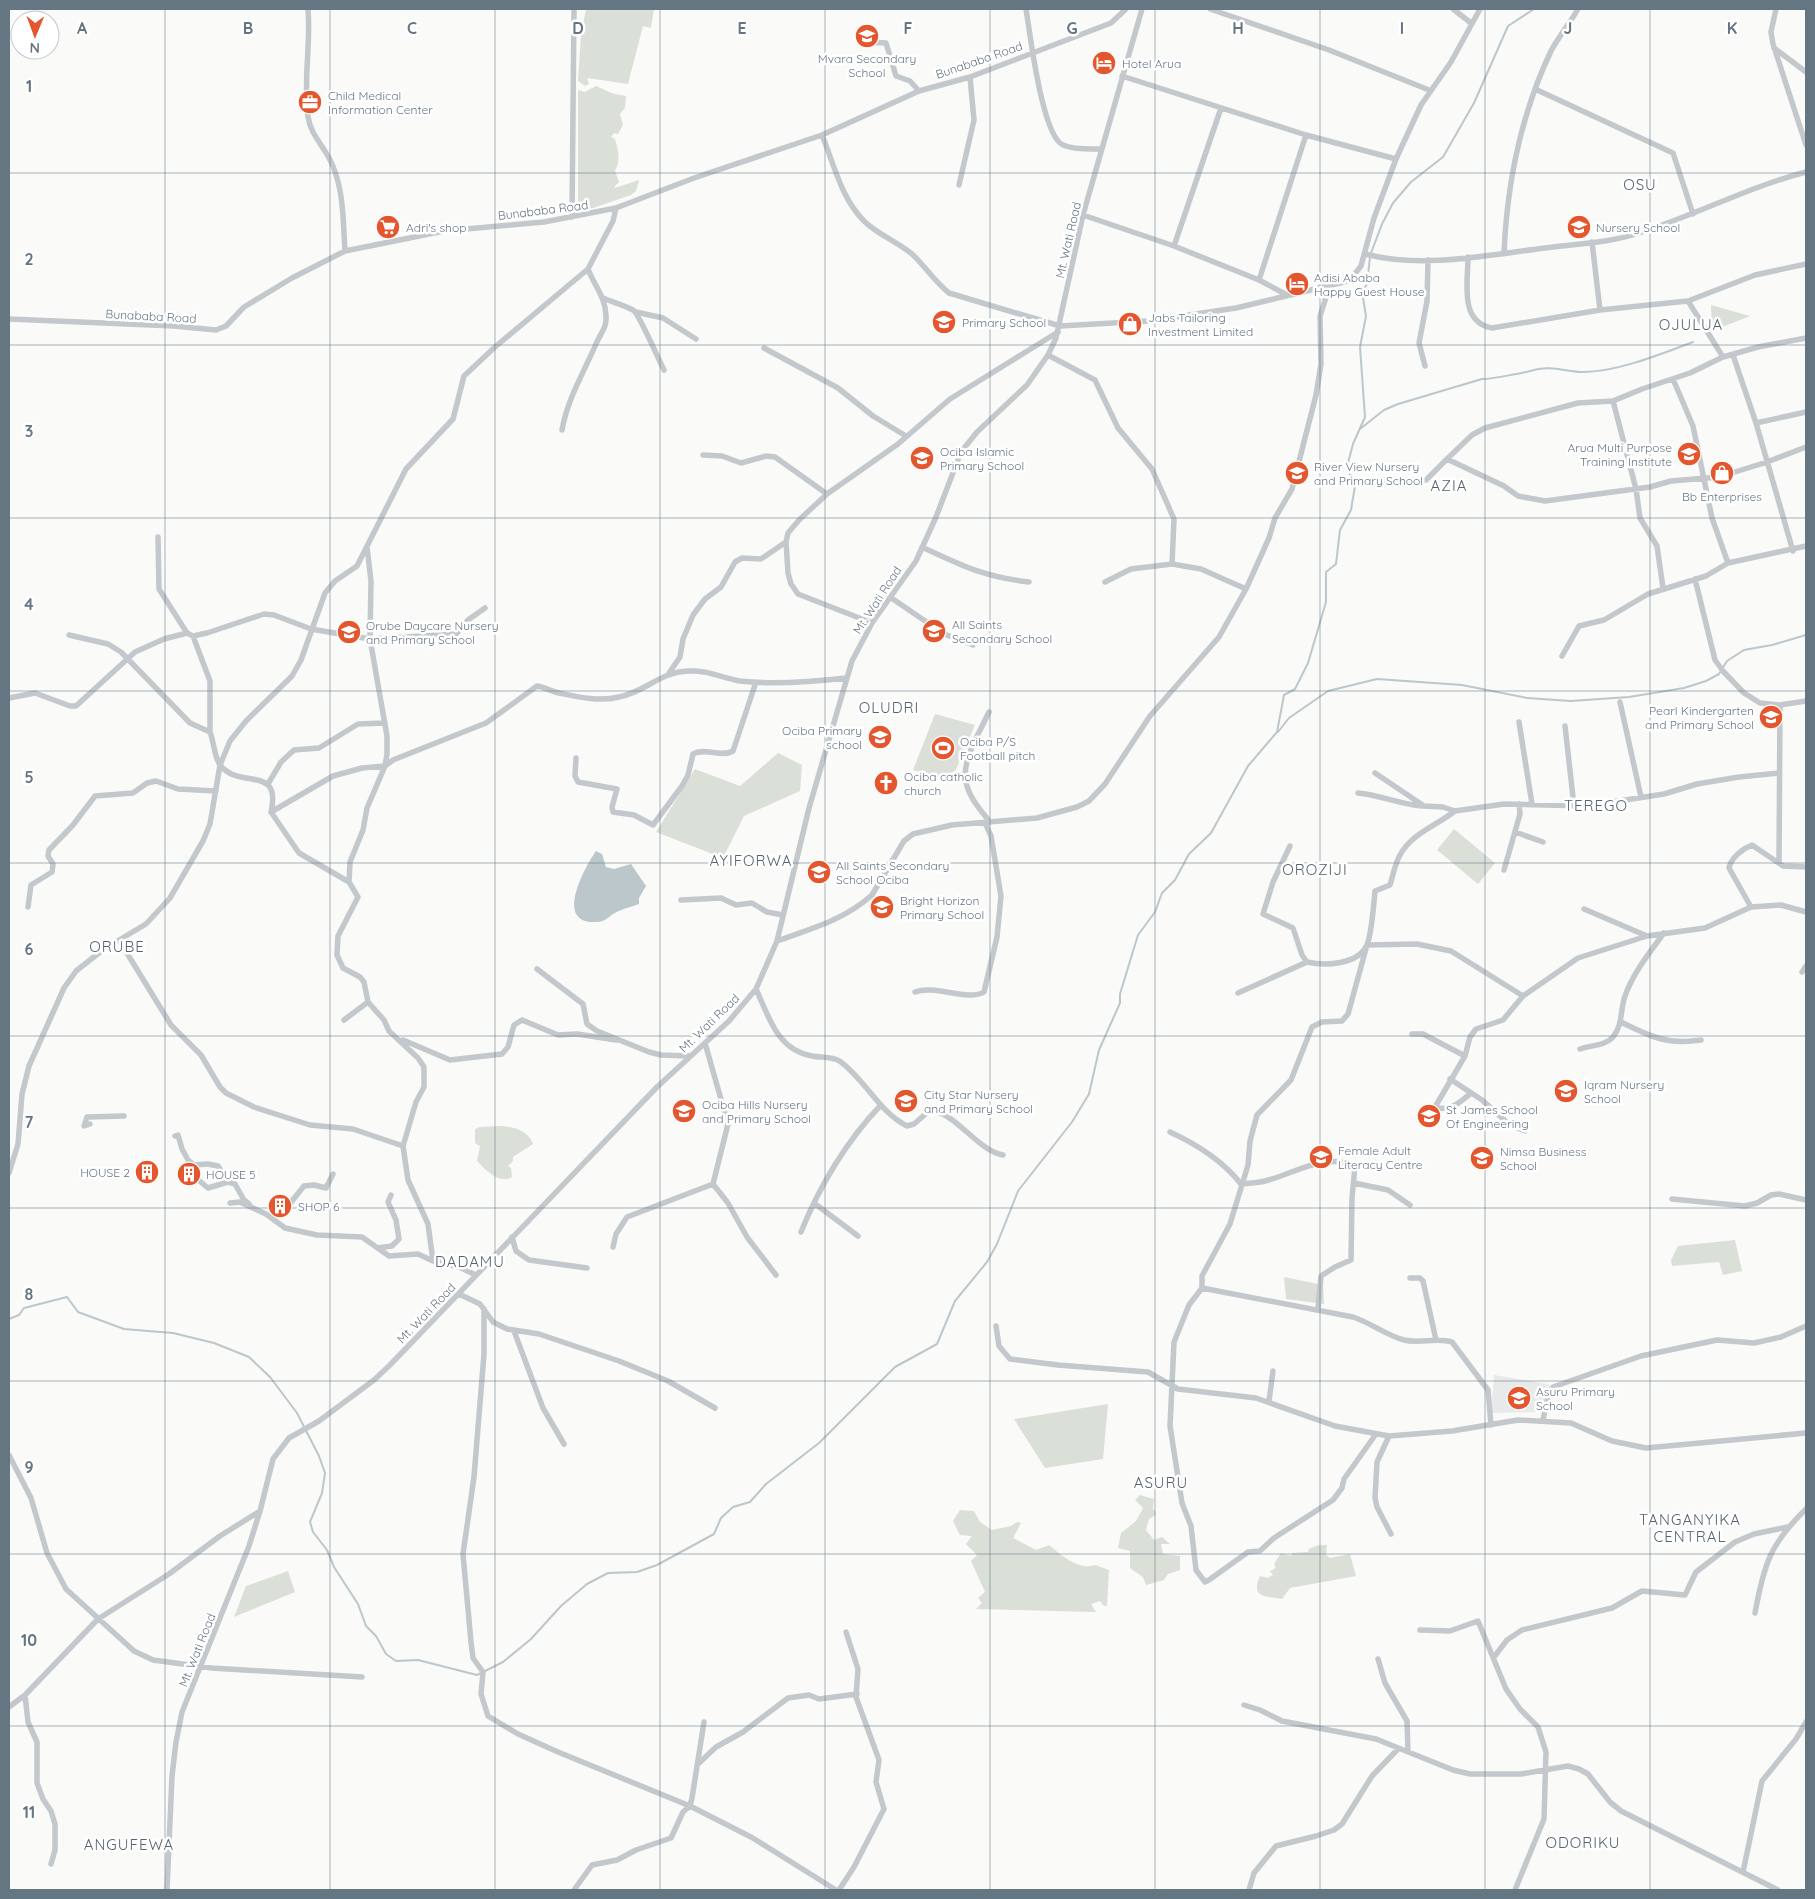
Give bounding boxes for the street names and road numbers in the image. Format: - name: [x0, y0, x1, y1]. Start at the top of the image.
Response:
- street label: Bunababa Road: [934, 38, 1024, 82]
- street label: Bunababa Road: [497, 197, 589, 223]
- street label: Mt. Wati Road: [1052, 200, 1084, 280]
- street label: Bunababa Road: [105, 306, 197, 326]
- street label: Mt. Wati Road: [849, 563, 905, 637]
- street label: Mt. Wati Road: [676, 991, 742, 1055]
- street label: Mt. Wati Road: [394, 1280, 458, 1346]
- street label: Mt. Wati Road: [175, 1611, 219, 1689]

